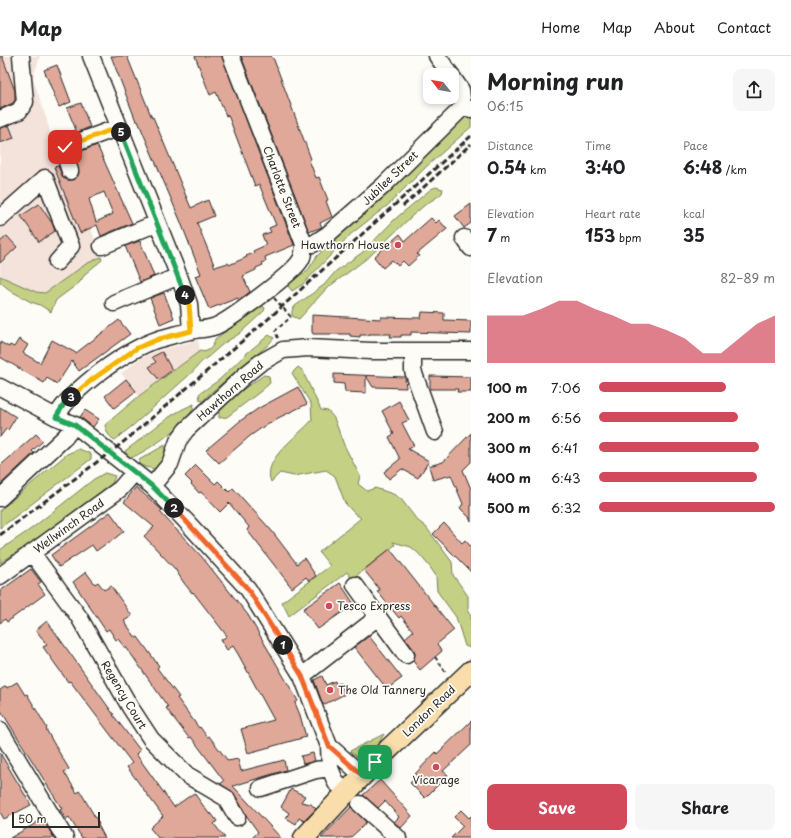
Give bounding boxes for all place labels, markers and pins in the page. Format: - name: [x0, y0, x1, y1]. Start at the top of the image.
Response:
- pin: 5: [111, 122, 131, 142]
- pin: [48, 130, 82, 164]
- place label: Hawthorn House: [301, 236, 390, 253]
- marker: Hawthorn House: [393, 240, 403, 250]
- pin: 4: [175, 285, 195, 305]
- pin: 3: [61, 387, 81, 407]
- pin: 2: [164, 498, 184, 518]
- place label: Tesco Express: [337, 597, 410, 614]
- marker: Tesco Express: [324, 601, 334, 611]
- pin: 1: [273, 635, 293, 655]
- place label: The Old Tannery: [338, 681, 426, 698]
- marker: The Old Tannery: [325, 685, 335, 695]
- pin: [358, 745, 392, 779]
- marker: Vicarage: [431, 762, 441, 772]
- place label: Vicarage: [412, 771, 460, 788]

